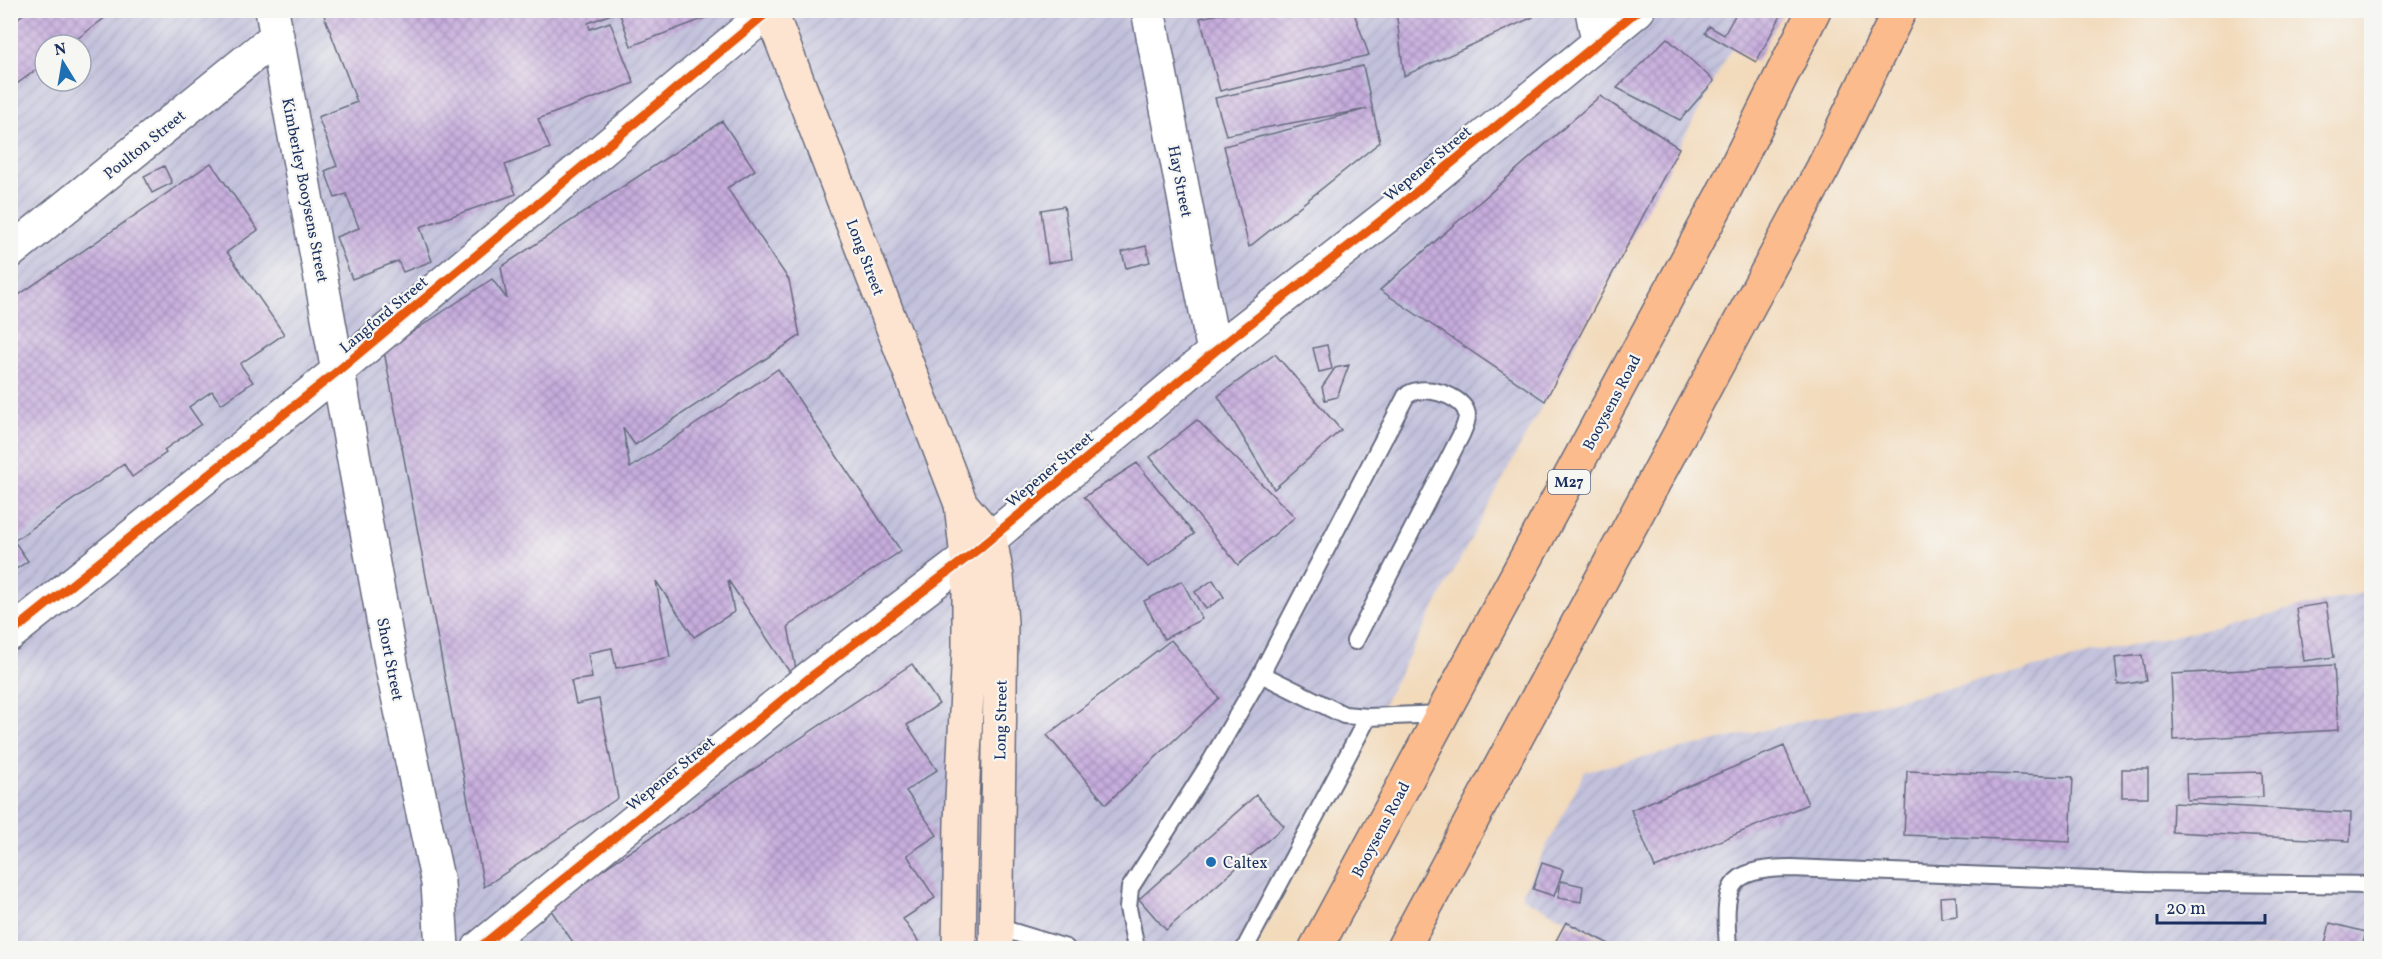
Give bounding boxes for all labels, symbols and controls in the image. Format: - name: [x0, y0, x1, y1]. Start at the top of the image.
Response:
- north arrow: [33, 33, 93, 93]
- text: N: [53, 38, 69, 62]
- street label: Kimberley Booysens Street: [275, 96, 333, 285]
- street label: Poulton Street: [99, 105, 191, 186]
- street label: Wepener Street: [1380, 121, 1477, 208]
- street label: Hay Street: [1161, 144, 1197, 220]
- street label: Long Street: [839, 216, 889, 300]
- street label: Langford Street: [335, 272, 434, 359]
- street label: Booysens Road: [1578, 351, 1647, 455]
- street label: Wepener Street: [1002, 427, 1099, 514]
- road number: M27: [1548, 470, 1590, 494]
- street label: Short Street: [370, 616, 408, 703]
- street label: Long Street: [990, 679, 1014, 760]
- street label: Wepener Street: [622, 732, 720, 817]
- street label: Booysens Road: [1347, 778, 1416, 882]
- place label: Caltex: [1223, 853, 1268, 875]
- marker: Caltex: [1204, 855, 1218, 869]
- scale bar: [2157, 887, 2265, 925]
- text: 20 m: [2166, 897, 2206, 922]

